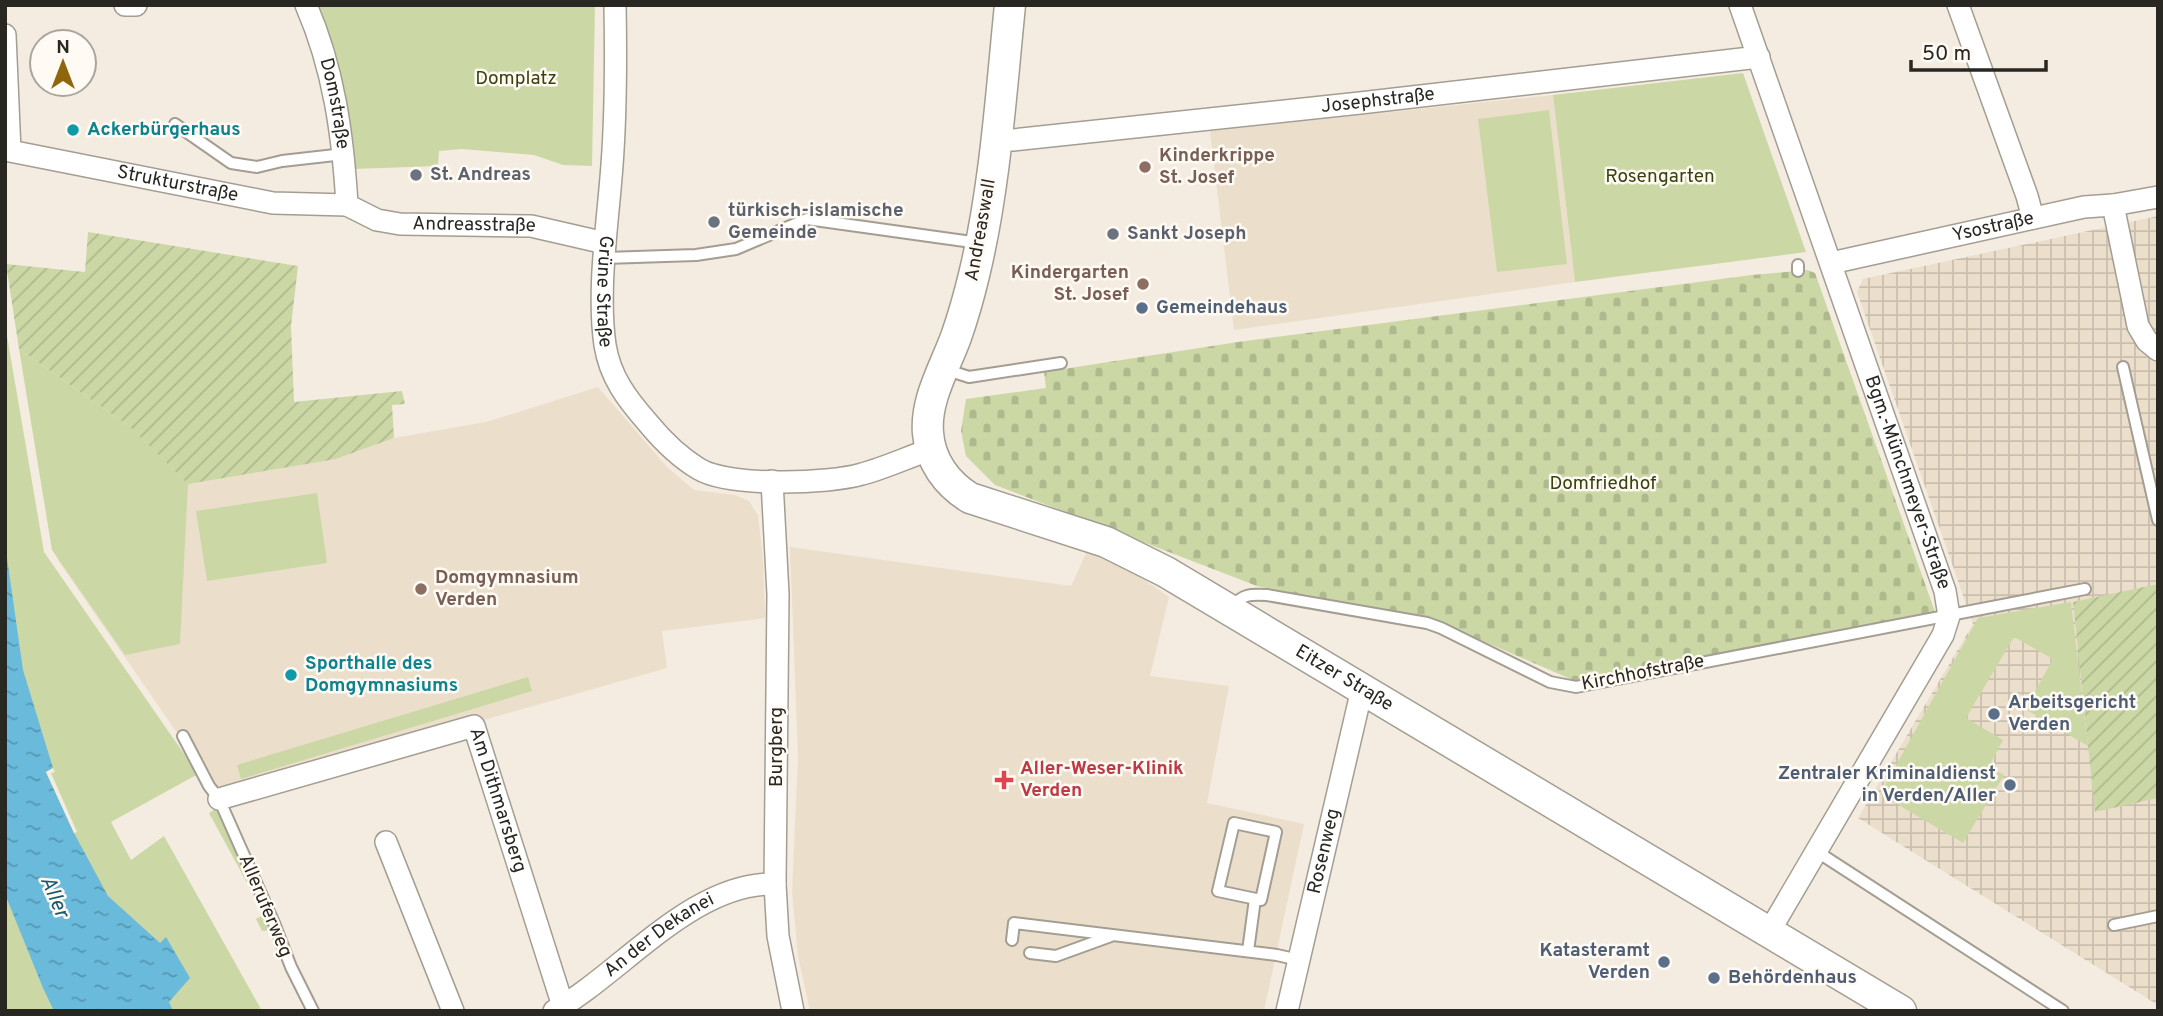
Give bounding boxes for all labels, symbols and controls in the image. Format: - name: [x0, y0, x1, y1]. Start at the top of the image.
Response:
- north arrow: [28, 28, 98, 98]
- scale bar: [1911, 28, 2046, 72]
- text: N: [56, 36, 70, 60]
- text: 50 m: [1922, 41, 1971, 68]
- street label: Domstraße: [314, 55, 354, 151]
- park label: Domplatz: [475, 67, 557, 91]
- street label: Josephstraße: [1320, 82, 1436, 119]
- place label: Ackerbürgerhaus: [87, 118, 241, 142]
- marker: Ackerbürgerhaus: [65, 122, 81, 138]
- place label: Kinderkrippe St. Josef: [1159, 144, 1275, 190]
- marker: Kinderkrippe St. Josef: [1137, 159, 1153, 175]
- street label: Strukturstraße: [115, 160, 240, 208]
- place label: St. Andreas: [430, 163, 531, 187]
- park label: Rosengarten: [1605, 165, 1715, 189]
- marker: St. Andreas: [408, 167, 424, 183]
- street label: Andreaswall: [960, 177, 1002, 283]
- place label: türkisch-islamische Gemeinde: [728, 199, 903, 245]
- street label: Ysostraße: [1950, 206, 2036, 248]
- street label: Andreasstraße: [412, 212, 536, 238]
- marker: türkisch-islamische Gemeinde: [706, 214, 722, 230]
- place label: Sankt Joseph: [1127, 222, 1247, 246]
- marker: Sankt Joseph: [1105, 226, 1121, 242]
- street label: Grüne Straße: [590, 234, 618, 349]
- place label: Kindergarten St. Josef: [1011, 261, 1129, 307]
- marker: Kindergarten St. Josef: [1135, 276, 1151, 292]
- place label: Gemeindehaus: [1156, 296, 1288, 320]
- marker: Gemeindehaus: [1134, 300, 1150, 316]
- street label: Bgm.-Münchmeyer-Straße: [1859, 372, 1956, 593]
- park label: Domfriedhof: [1550, 472, 1657, 496]
- place label: Domgymnasium Verden: [435, 566, 579, 612]
- marker: Domgymnasium Verden: [413, 581, 429, 597]
- street label: Eitzer Straße: [1291, 640, 1398, 717]
- street label: Kirchhofstraße: [1580, 649, 1706, 697]
- place label: Sporthalle des Domgymnasiums: [305, 652, 458, 698]
- marker: Sporthalle des Domgymnasiums: [283, 667, 299, 683]
- place label: Arbeitsgericht Verden: [2008, 691, 2136, 737]
- marker: Arbeitsgericht Verden: [1986, 706, 2002, 722]
- street label: Burgberg: [765, 707, 789, 787]
- street label: Am Dithmarsberg: [463, 725, 532, 876]
- place label: Aller-Weser-Klinik Verden: [1020, 757, 1184, 803]
- place label: Zentraler Kriminaldienst in Verden/Aller: [1778, 762, 1996, 808]
- marker: Aller-Weser-Klinik Verden: [994, 770, 1014, 790]
- marker: Zentraler Kriminaldienst in Verden/Aller: [2002, 777, 2018, 793]
- street label: Rosenweg: [1303, 806, 1346, 896]
- street label: Alleruferweg: [233, 851, 297, 961]
- water label: Aller: [33, 872, 76, 924]
- street label: An der Dekanei: [599, 888, 718, 983]
- place label: Katasteramt Verden: [1540, 939, 1650, 985]
- marker: Katasteramt Verden: [1656, 954, 1672, 970]
- place label: Behördenhaus: [1728, 966, 1857, 990]
- marker: Behördenhaus: [1706, 970, 1722, 986]

